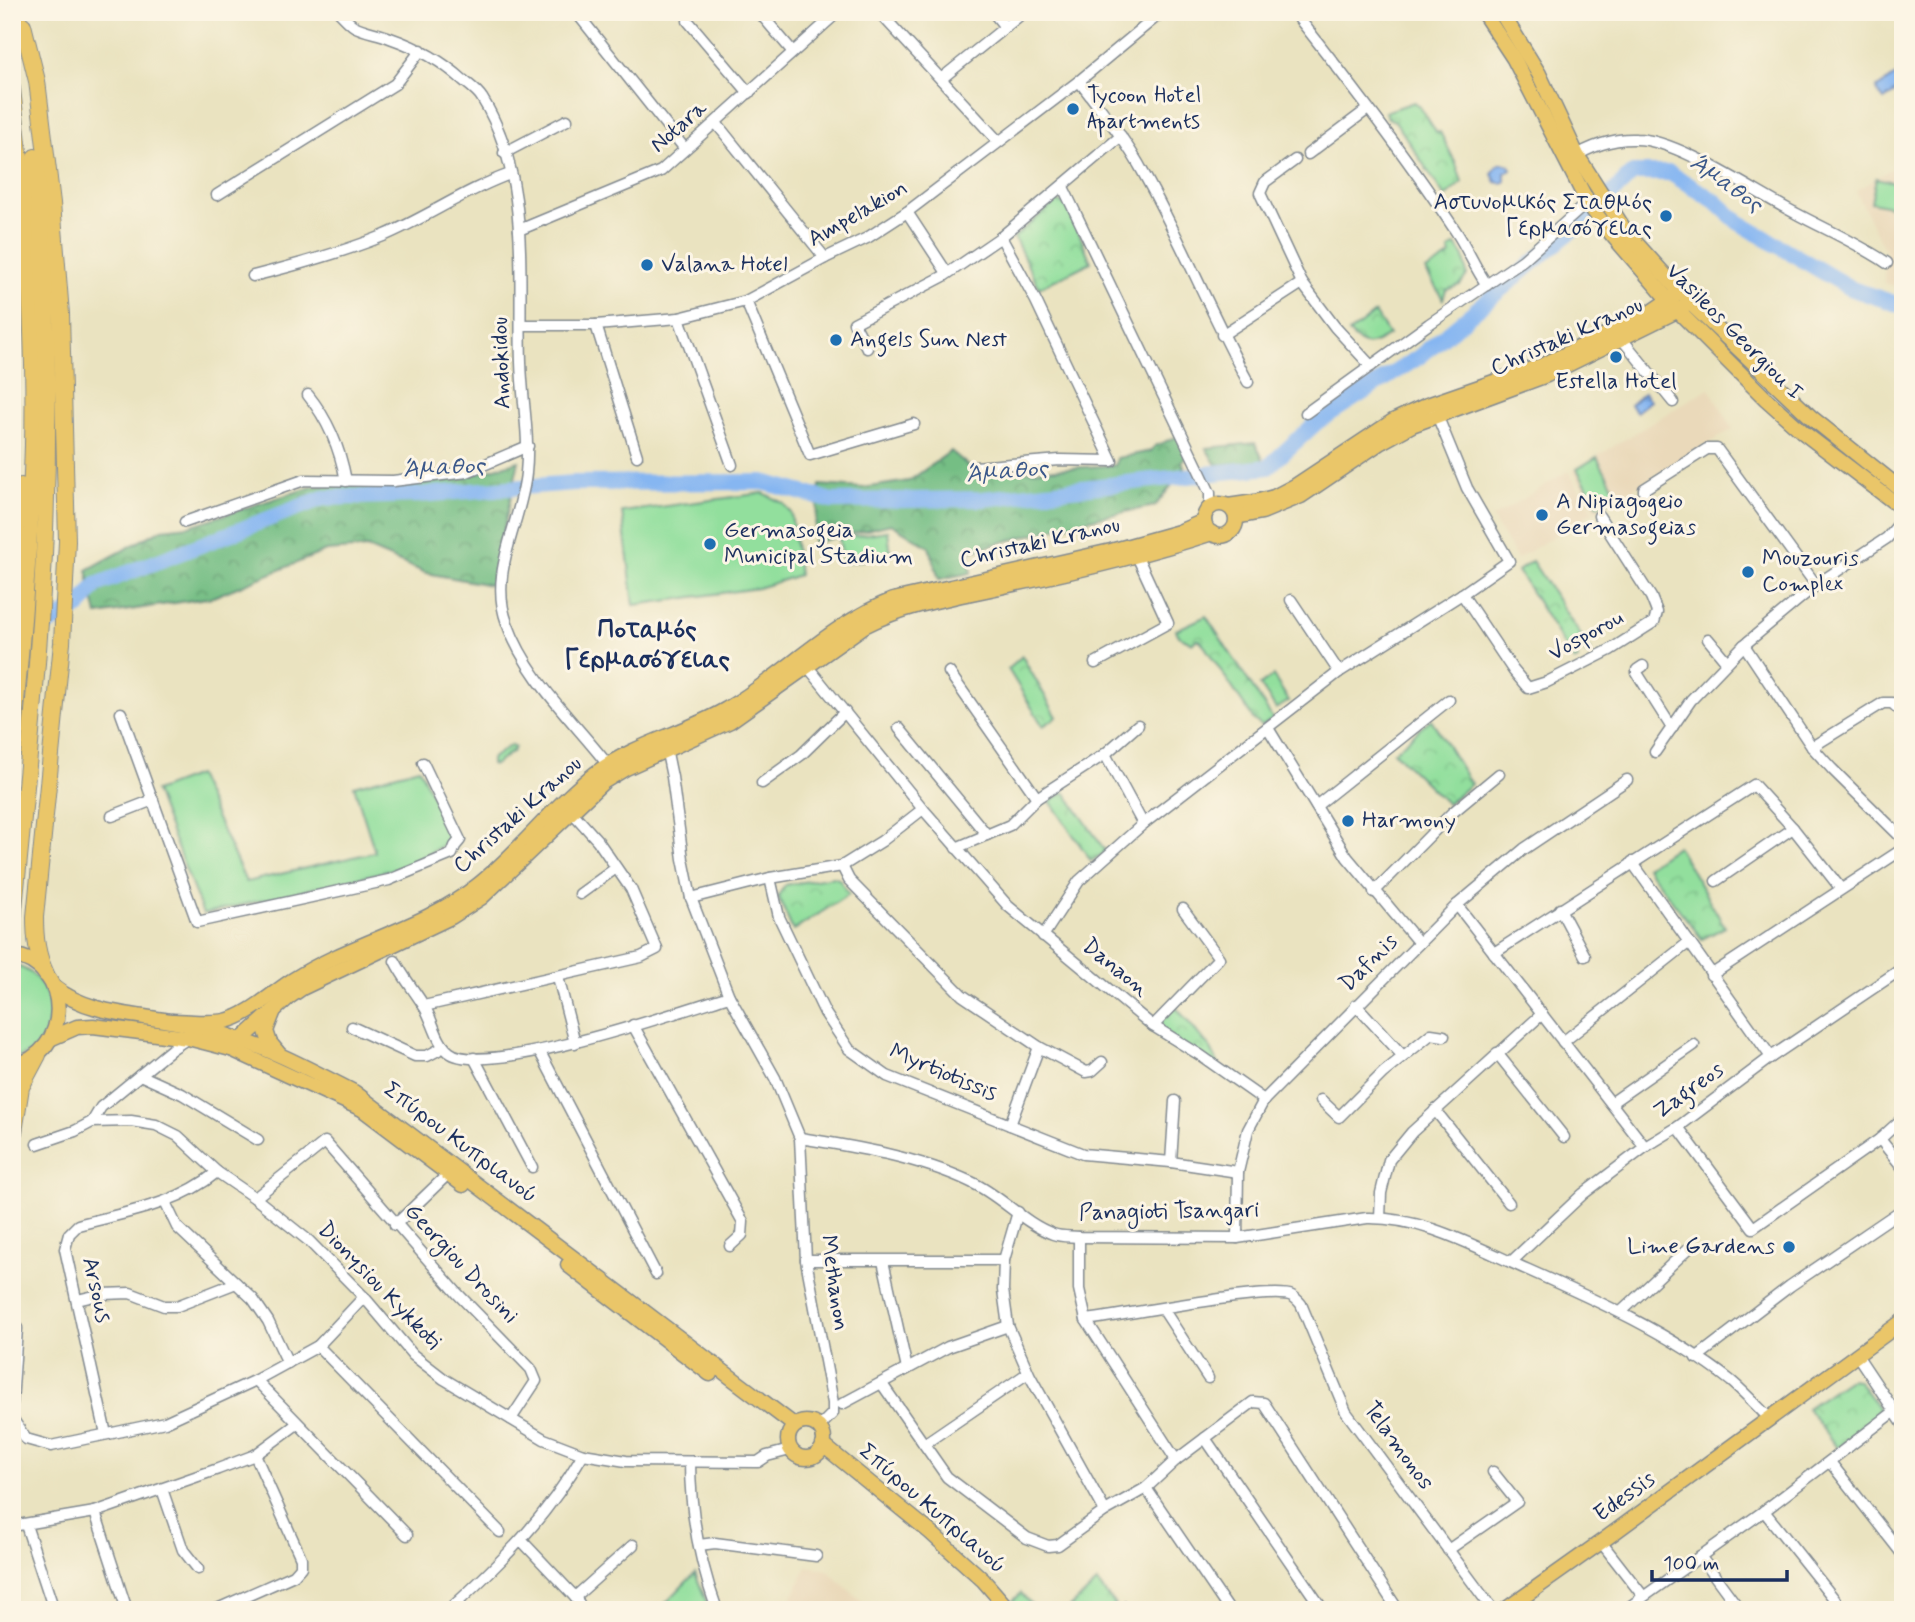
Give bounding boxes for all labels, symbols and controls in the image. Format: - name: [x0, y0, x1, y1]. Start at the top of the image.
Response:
- place label: Tycoon Hotel Apartments: [1087, 81, 1201, 138]
- street label: Notara: [644, 94, 714, 160]
- marker: Tycoon Hotel Apartments: [1065, 101, 1081, 117]
- water label: Άμαθος: [1684, 148, 1770, 221]
- street label: Ampelakion: [803, 173, 913, 255]
- place label: Αστυνομικός Σταθμός Γερμασόγειας: [1434, 188, 1652, 244]
- marker: Αστυνομικός Σταθμός Γερμασόγειας: [1658, 208, 1674, 224]
- place label: Valana Hotel: [661, 250, 788, 280]
- marker: Valana Hotel: [639, 257, 655, 273]
- street label: Vasileos Georgiou I: [1659, 257, 1809, 407]
- street label: Christaki Kranou: [1486, 290, 1648, 384]
- street label: Andokidou: [485, 316, 519, 410]
- place label: Angels Sun Nest: [850, 325, 1007, 357]
- marker: Angels Sun Nest: [828, 332, 844, 348]
- marker: Estella Hotel: [1608, 349, 1624, 365]
- place label: Estella Hotel: [1555, 367, 1677, 397]
- water label: Άμαθος: [402, 450, 487, 486]
- water label: Άμαθος: [965, 453, 1051, 491]
- place label: A Nipiagogeio Germasogeias: [1556, 487, 1696, 545]
- marker: A Nipiagogeio Germasogeias: [1534, 507, 1550, 523]
- street label: Christaki Kranou: [957, 510, 1123, 576]
- place label: Germasogeia Municipal Stadium: [724, 516, 913, 572]
- marker: Germasogeia Municipal Stadium: [702, 536, 718, 552]
- place label: Mouzouris Complex: [1762, 544, 1859, 600]
- marker: Mouzouris Complex: [1740, 564, 1756, 580]
- street label: Vosporou: [1543, 603, 1629, 669]
- district label: Ποταμός Γερμασόγειας: [564, 613, 730, 677]
- street label: Christaki Kranou: [447, 749, 589, 881]
- place label: Harmony: [1362, 806, 1456, 836]
- marker: Harmony: [1340, 813, 1356, 829]
- street label: Dafnis: [1333, 927, 1405, 999]
- street label: Danaon: [1075, 932, 1155, 1004]
- street label: Myrtiotissis: [885, 1037, 1001, 1109]
- street label: Zagreos: [1648, 1055, 1731, 1128]
- street label: Σπύρου Κυπριανού: [377, 1075, 543, 1211]
- street label: Panagioti Tsangari: [1079, 1195, 1259, 1231]
- street label: Georgiou Drosini: [396, 1197, 525, 1332]
- street label: Dionysiou Kykkoti: [310, 1216, 448, 1357]
- place label: Lime Gardens: [1627, 1232, 1775, 1262]
- street label: Methanon: [812, 1233, 856, 1333]
- marker: Lime Gardens: [1781, 1239, 1797, 1255]
- street label: Arsous: [74, 1254, 118, 1326]
- street label: Telamonos: [1356, 1396, 1440, 1496]
- street label: Σπύρου Κυπριανού: [852, 1437, 1012, 1581]
- street label: Edessis: [1588, 1465, 1662, 1529]
- scale bar: [1652, 1538, 1787, 1582]
- text: 100 m: [1663, 1550, 1719, 1578]

